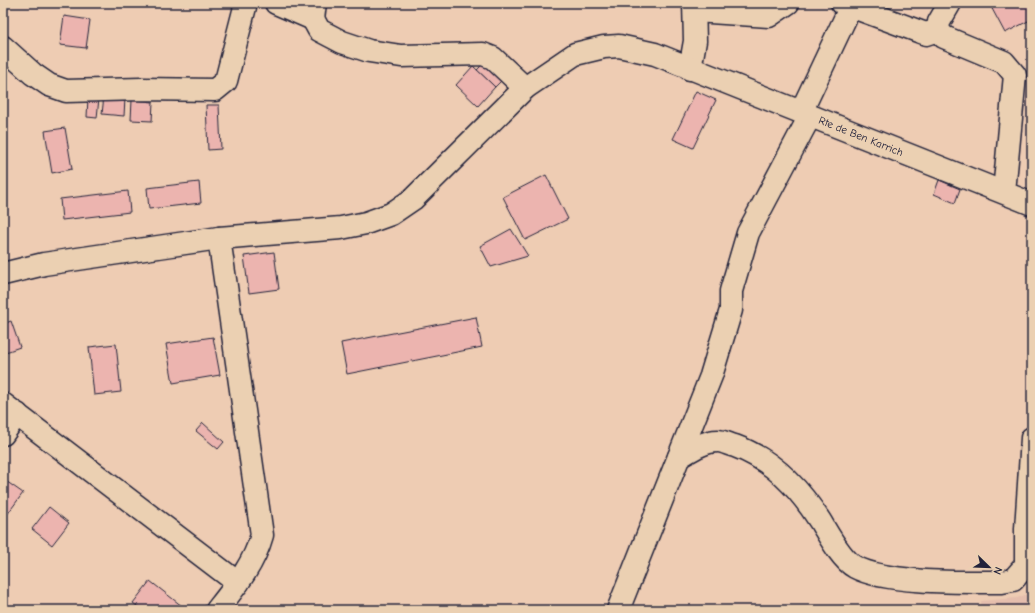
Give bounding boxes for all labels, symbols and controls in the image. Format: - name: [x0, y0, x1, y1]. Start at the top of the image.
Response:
- street label: Rte de Ben Karrich: [817, 114, 905, 159]
- north arrow: [969, 547, 1009, 587]
- text: N: [990, 565, 1005, 577]

